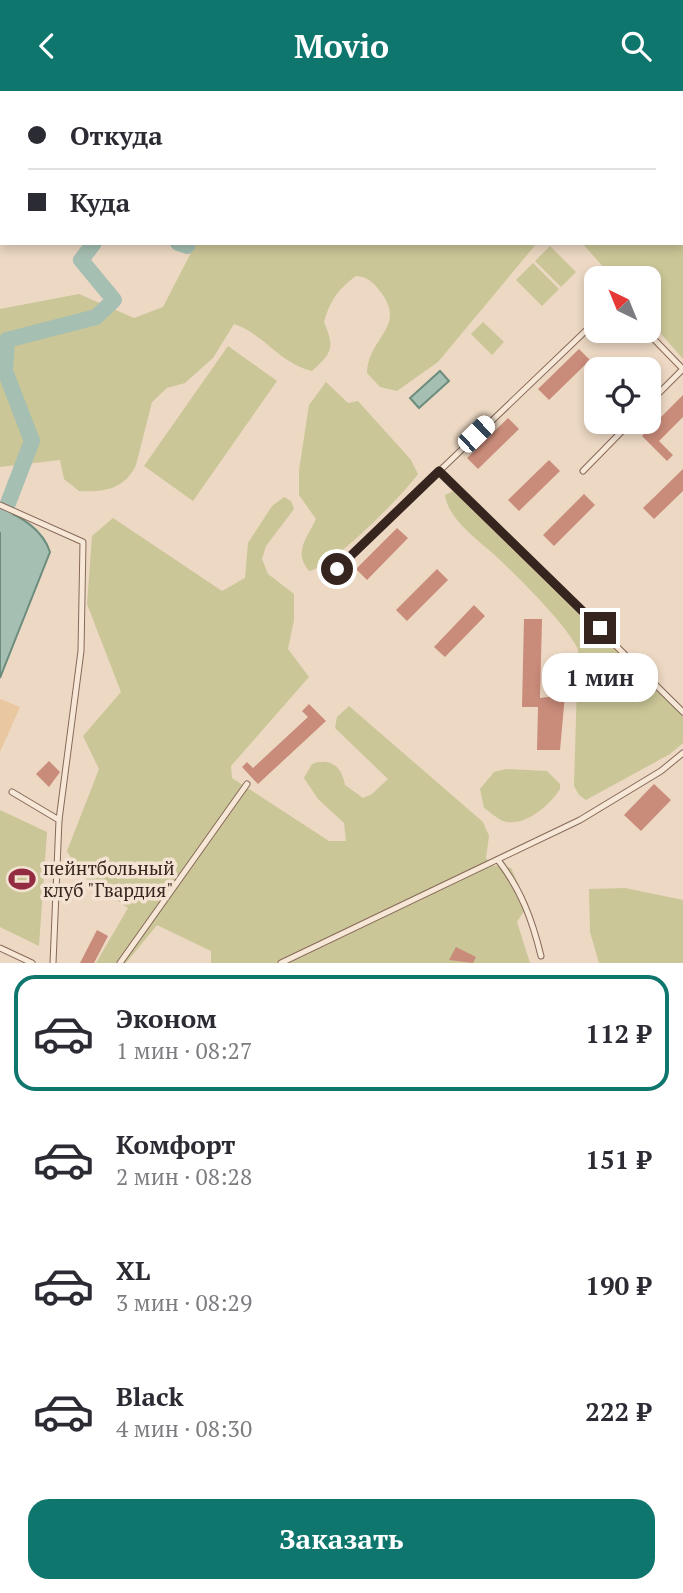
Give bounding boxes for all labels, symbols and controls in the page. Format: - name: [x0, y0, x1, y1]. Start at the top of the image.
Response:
- text: Movio: [294, 25, 389, 67]
- icon: back: [28, 27, 66, 65]
- icon: search: [617, 27, 655, 65]
- text: Откуда: [70, 118, 163, 152]
- text: Куда: [70, 185, 130, 219]
- north arrow: [584, 266, 662, 343]
- map controls: [584, 266, 661, 434]
- button: locate: [584, 357, 661, 434]
- car: [454, 412, 499, 456]
- route start: [321, 553, 353, 585]
- route end: [584, 612, 616, 644]
- callout: 1 мин: [542, 653, 658, 701]
- text: 1 мин: [566, 662, 634, 693]
- place label: пейнтбольный клуб "Гвардия": [43, 855, 175, 902]
- sports icon: пейнтбольный клуб "Гвардия": [7, 864, 37, 894]
- text: Эконом: [116, 1001, 217, 1035]
- icon: car: [32, 1002, 95, 1065]
- text: 112 ₽: [585, 1016, 651, 1050]
- text: 1 мин · 08:27: [116, 1035, 252, 1066]
- text: Комфорт: [116, 1127, 235, 1161]
- icon: car: [32, 1128, 95, 1191]
- text: 151 ₽: [585, 1142, 651, 1176]
- text: 2 мин · 08:28: [116, 1161, 252, 1192]
- text: XL: [116, 1253, 150, 1287]
- icon: car: [32, 1254, 95, 1317]
- text: 190 ₽: [585, 1268, 651, 1302]
- text: 3 мин · 08:29: [116, 1287, 252, 1318]
- text: Black: [116, 1379, 184, 1413]
- icon: car: [32, 1380, 95, 1443]
- text: 222 ₽: [585, 1394, 651, 1428]
- text: 4 мин · 08:30: [116, 1413, 252, 1444]
- button: Заказать: [28, 1499, 655, 1579]

